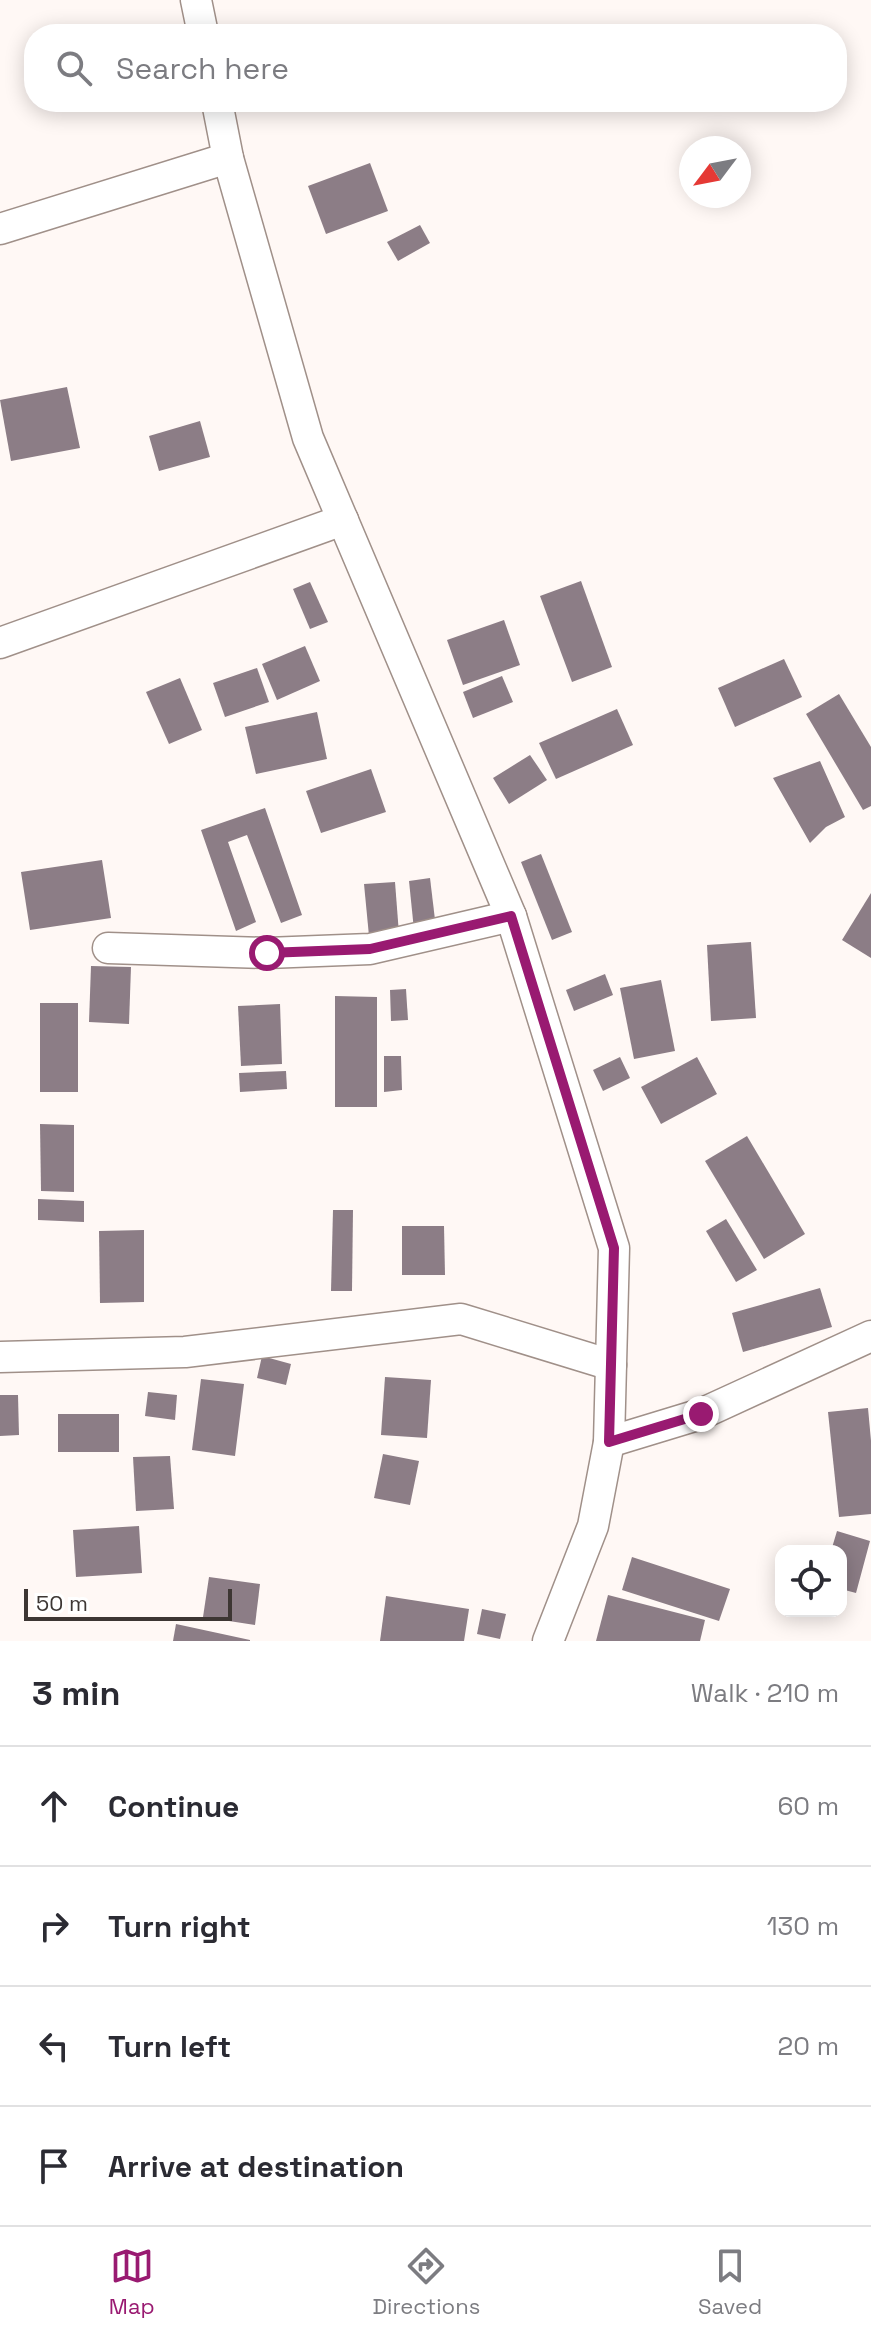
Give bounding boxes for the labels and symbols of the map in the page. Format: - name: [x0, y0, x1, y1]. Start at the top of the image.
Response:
- north arrow: [679, 136, 751, 208]
- route start: [249, 935, 285, 971]
- route end: [683, 1396, 719, 1432]
- scale bar: [24, 1585, 232, 1621]

